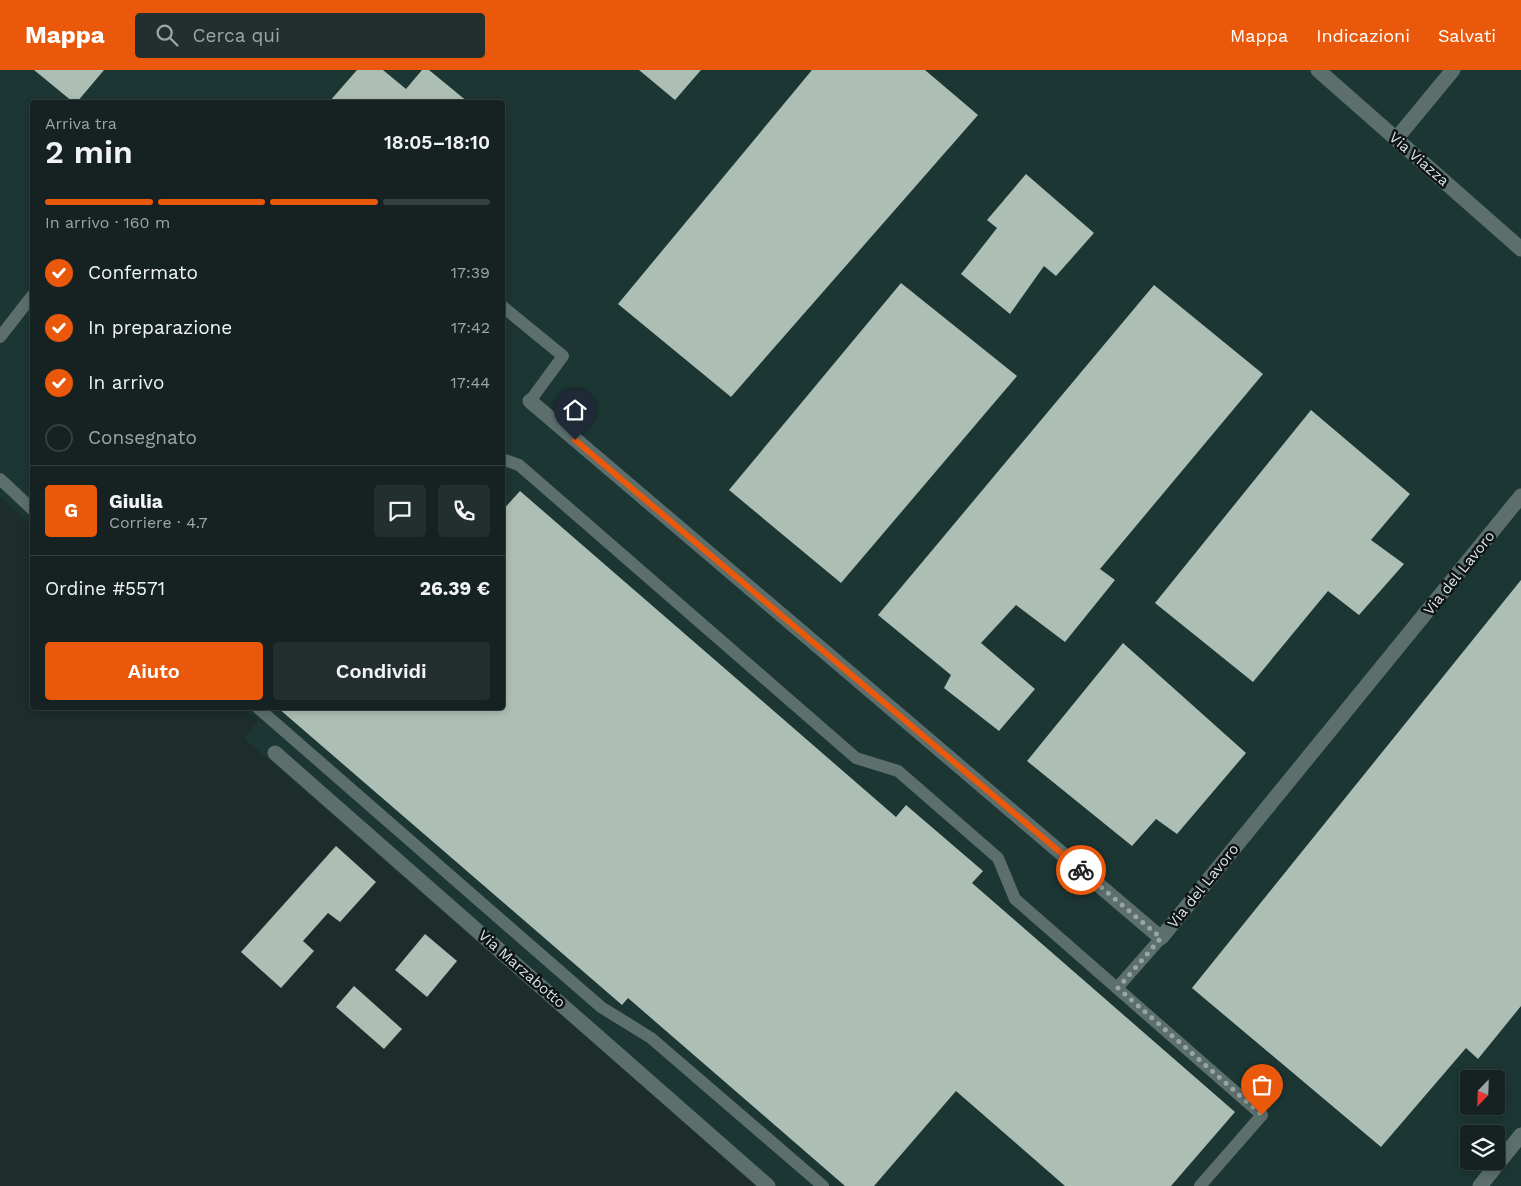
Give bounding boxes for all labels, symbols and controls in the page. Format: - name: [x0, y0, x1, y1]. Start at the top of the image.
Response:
- search box: [135, 13, 485, 58]
- text: Mappa: [25, 21, 105, 49]
- icon: search: [153, 21, 181, 49]
- text: Cerca qui: [193, 24, 280, 47]
- text: Mappa: [1230, 25, 1288, 46]
- text: Indicazioni: [1316, 25, 1410, 46]
- text: Salvati: [1438, 25, 1496, 46]
- text: Arriva tra: [45, 114, 117, 133]
- street label: Via Viazza: [1385, 128, 1453, 190]
- text: 18:05–18:10: [384, 131, 490, 154]
- text: 2 min: [45, 133, 133, 171]
- text: In arrivo · 160 m: [45, 213, 170, 232]
- icon: check: [45, 259, 73, 287]
- text: Confermato: [88, 261, 198, 284]
- text: 17:39: [451, 263, 490, 282]
- icon: check: [45, 314, 73, 342]
- text: In preparazione: [88, 316, 232, 339]
- text: 17:42: [451, 318, 490, 337]
- icon: check: [45, 369, 73, 397]
- text: In arrivo: [88, 371, 164, 394]
- text: 17:44: [450, 373, 490, 392]
- pin: [554, 389, 596, 440]
- icon: home: [561, 396, 589, 424]
- text: Consegnato: [88, 426, 197, 449]
- button: chat: [374, 485, 426, 537]
- button: phone: [438, 485, 490, 537]
- text: Giulia: [109, 490, 163, 513]
- text: G: [64, 499, 78, 522]
- text: Corriere · 4.7: [109, 513, 208, 532]
- street label: Via del Lavoro: [1420, 527, 1498, 619]
- text: Ordine #5571: [45, 577, 165, 600]
- text: 26.39 €: [420, 577, 490, 600]
- button: Aiuto: [45, 642, 263, 700]
- button: Condividi: [273, 642, 490, 700]
- street label: Via del Lavoro: [1164, 840, 1242, 932]
- courier: [1056, 845, 1106, 895]
- icon: bike: [1067, 856, 1095, 884]
- street label: Via Marzabotto: [475, 926, 569, 1012]
- pin: [1241, 1064, 1283, 1115]
- north arrow: [1460, 1070, 1505, 1115]
- map controls: [1460, 1070, 1505, 1170]
- icon: bag: [1248, 1071, 1276, 1099]
- button: layers: [1460, 1125, 1505, 1170]

